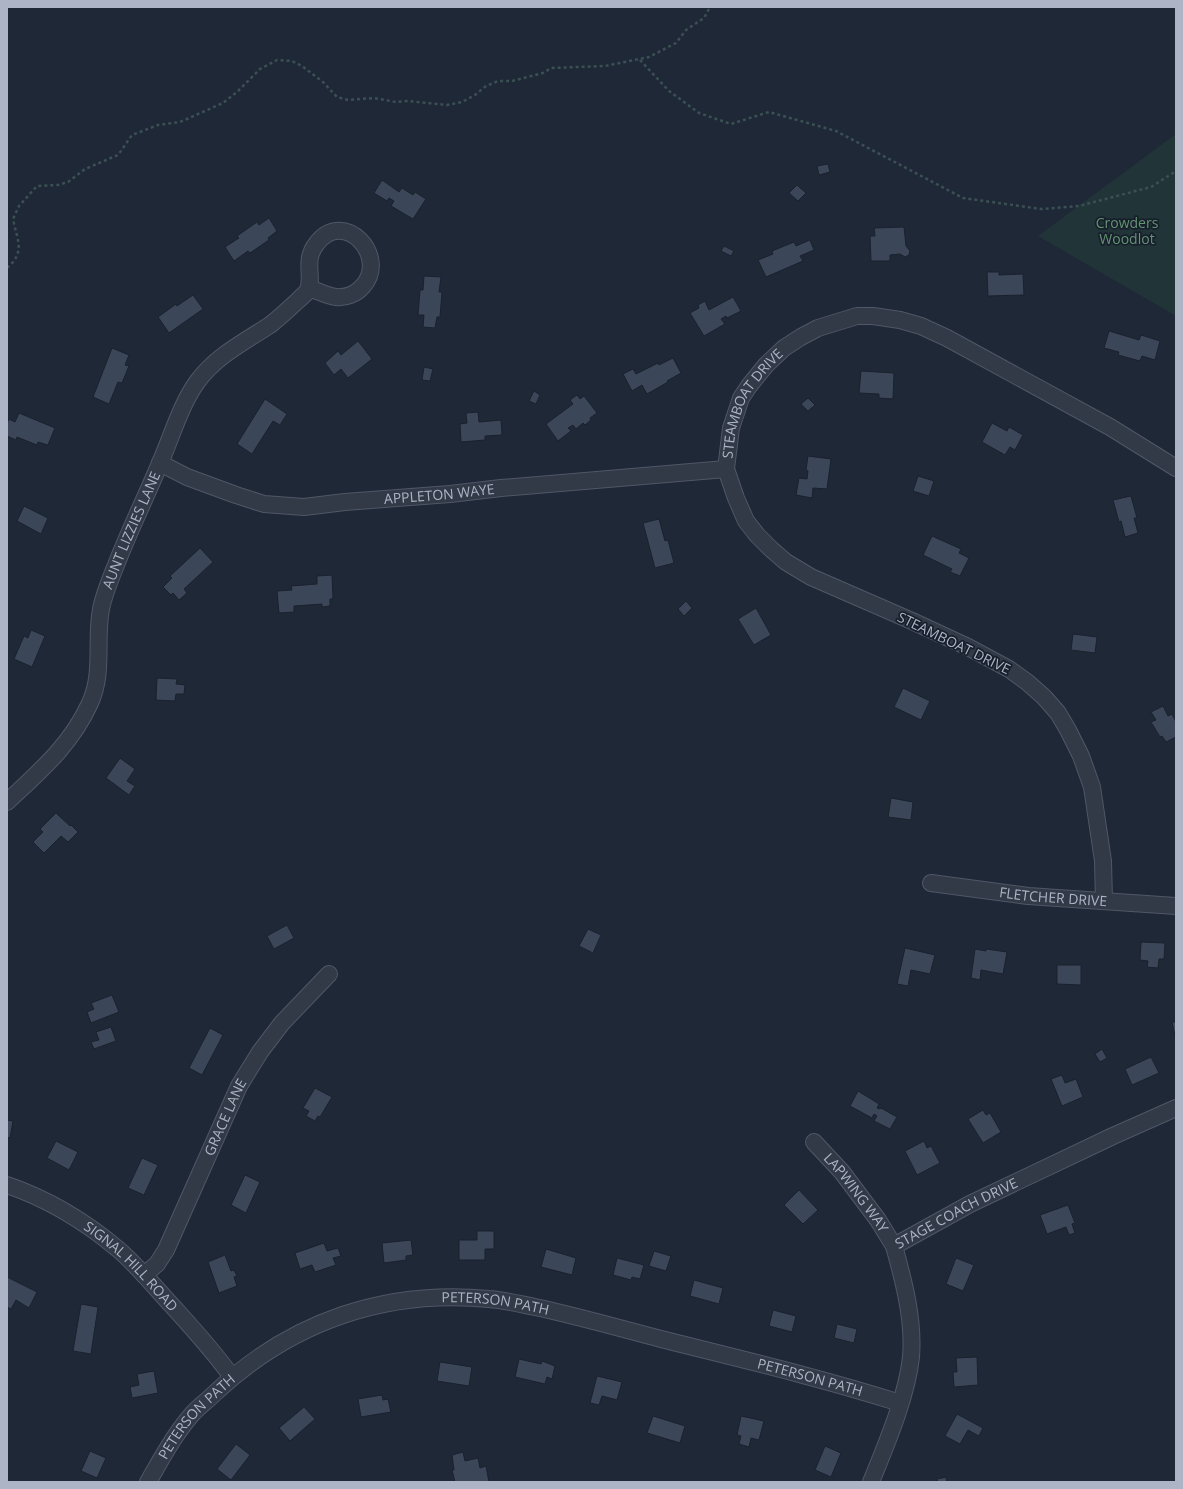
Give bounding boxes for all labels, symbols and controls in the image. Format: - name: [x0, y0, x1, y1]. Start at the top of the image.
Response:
- park label: Crowders Woodlot: [1096, 213, 1159, 248]
- street label: STEAMBOAT DRIVE: [717, 344, 787, 459]
- street label: AUNT LIZZIES LANE: [98, 468, 164, 591]
- street label: APPLETON WAYE: [383, 479, 495, 508]
- street label: STEAMBOAT DRIVE: [895, 607, 1014, 678]
- street label: FLETCHER DRIVE: [998, 882, 1108, 910]
- street label: GRACE LANE: [199, 1075, 250, 1159]
- street label: LAPWING WAY: [820, 1149, 893, 1236]
- street label: STAGE COACH DRIVE: [891, 1173, 1021, 1253]
- street label: SIGNAL HILL ROAD: [81, 1216, 182, 1315]
- street label: PETERSON PATH: [441, 1287, 551, 1319]
- street label: PETERSON PATH: [756, 1353, 865, 1400]
- street label: PETERSON PATH: [153, 1369, 239, 1463]

